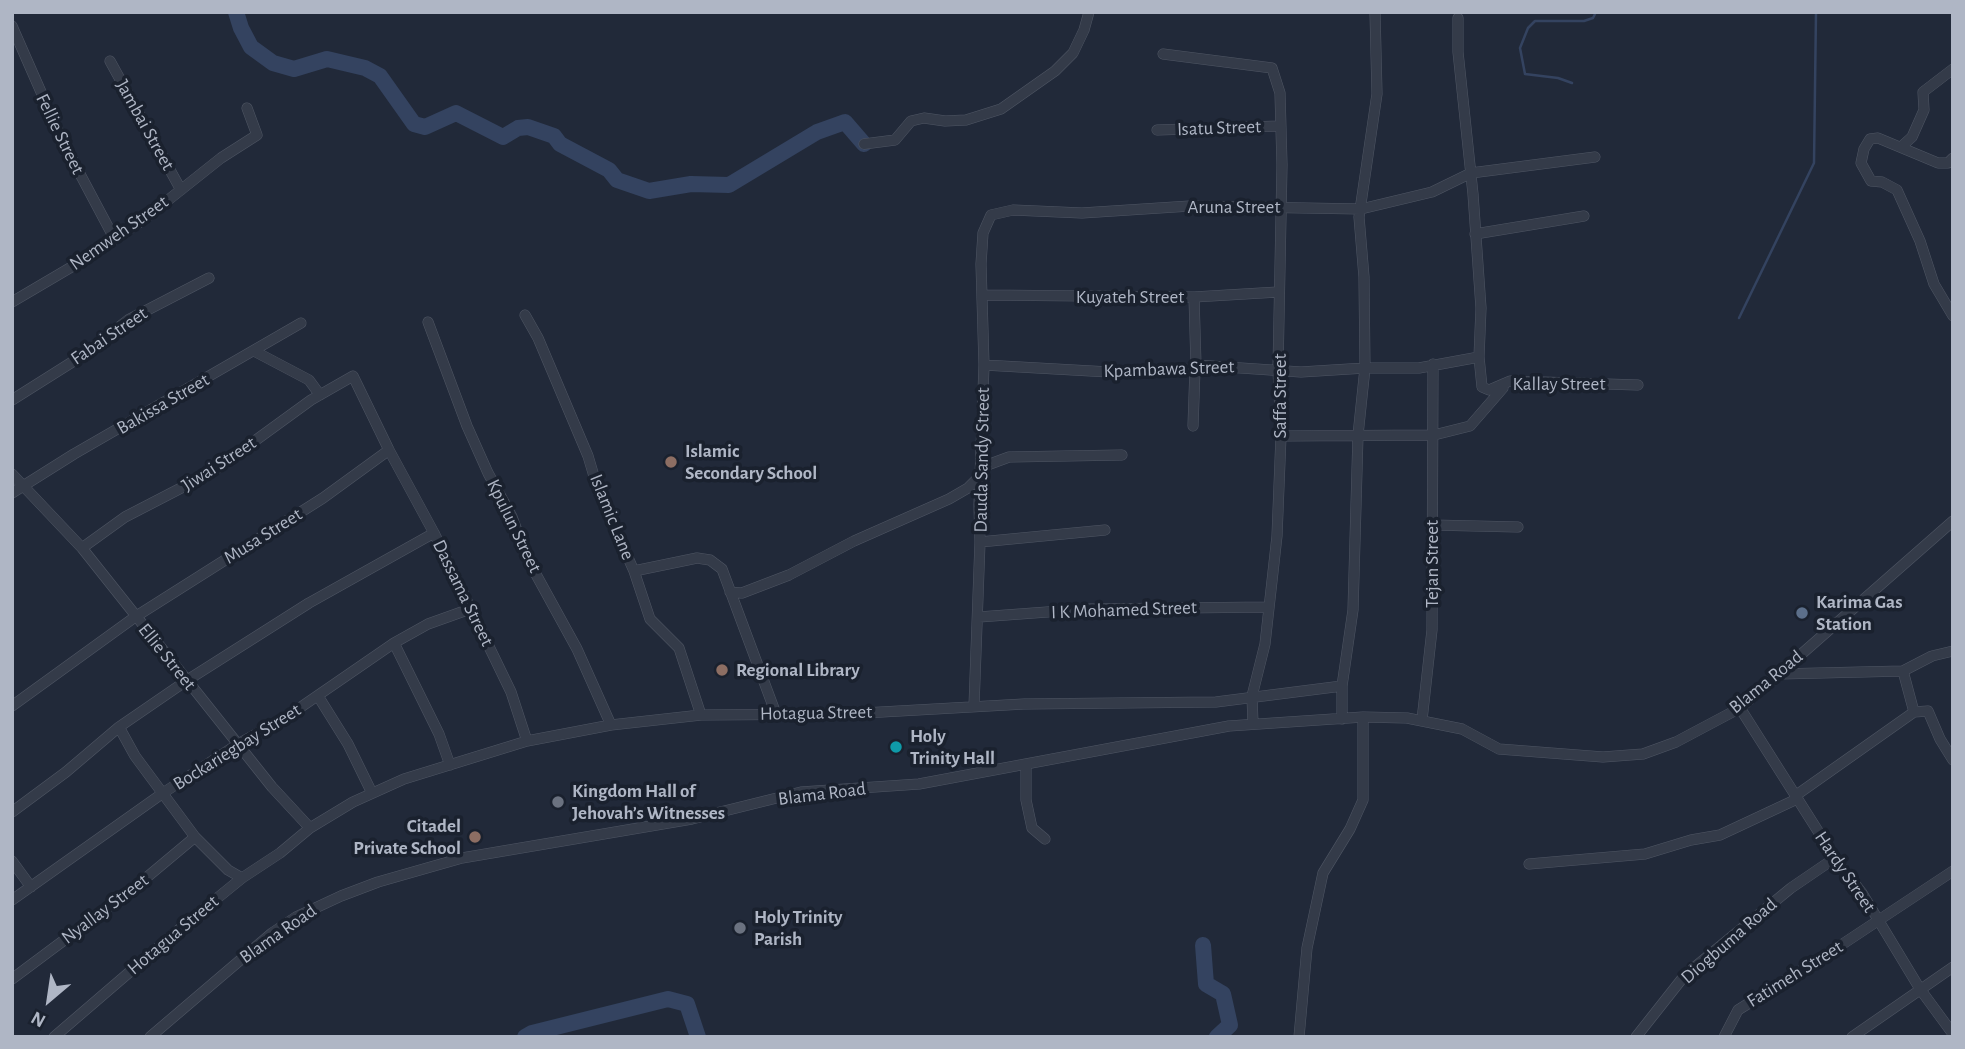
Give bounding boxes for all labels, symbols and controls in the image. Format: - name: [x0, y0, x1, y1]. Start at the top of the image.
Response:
- street label: Jambai Street: [111, 76, 179, 174]
- street label: Fellie Street: [31, 90, 89, 178]
- street label: Isatu Street: [1177, 115, 1261, 141]
- street label: Nemweh Street: [65, 191, 173, 275]
- street label: Aruna Street: [1188, 196, 1280, 218]
- street label: Kuyateh Street: [1076, 286, 1184, 308]
- street label: Fabai Street: [66, 302, 152, 370]
- street label: Saffa Street: [1269, 353, 1291, 439]
- street label: Kpambawa Street: [1103, 355, 1235, 383]
- street label: Bakissa Street: [113, 368, 213, 440]
- street label: Kallay Street: [1513, 373, 1605, 395]
- street label: Dauda Sandy Street: [969, 387, 995, 533]
- street label: Jiwai Street: [177, 432, 261, 496]
- place label: Islamic Secondary School: [685, 440, 817, 484]
- marker: Islamic Secondary School: [663, 454, 679, 470]
- street label: Islamic Lane: [585, 471, 639, 563]
- street label: Kpulun Street: [482, 475, 546, 577]
- street label: Musa Street: [220, 503, 306, 569]
- street label: Tejan Street: [1421, 520, 1443, 608]
- street label: Dassama Street: [427, 536, 499, 650]
- place label: Karima Gas Station: [1816, 591, 1902, 635]
- street label: I K Mohamed Street: [1051, 596, 1197, 624]
- marker: Karima Gas Station: [1794, 605, 1810, 621]
- street label: Ellie Street: [133, 619, 201, 695]
- street label: Blama Road: [1724, 645, 1808, 719]
- place label: Regional Library: [736, 659, 860, 681]
- marker: Regional Library: [714, 662, 730, 678]
- street label: Bockariegbay Street: [169, 699, 305, 795]
- street label: Hotagua Street: [760, 701, 872, 725]
- place label: Holy Trinity Hall: [910, 725, 995, 769]
- marker: Holy Trinity Hall: [888, 739, 904, 755]
- street label: Blama Road: [777, 777, 867, 811]
- place label: Kingdom Hall of Jehovah’s Witnesses: [572, 780, 725, 824]
- marker: Kingdom Hall of Jehovah’s Witnesses: [550, 794, 566, 810]
- place label: Citadel Private School: [353, 815, 461, 859]
- street label: Hardy Street: [1810, 827, 1880, 917]
- marker: Citadel Private School: [467, 829, 483, 845]
- street label: Nyallay Street: [57, 869, 153, 949]
- street label: Hotagua Street: [123, 890, 223, 980]
- street label: Diogbuma Road: [1676, 893, 1782, 989]
- street label: Blama Road: [235, 899, 321, 969]
- place label: Holy Trinity Parish: [754, 906, 843, 950]
- marker: Holy Trinity Parish: [732, 920, 748, 936]
- street label: Fatimeh Street: [1743, 935, 1847, 1013]
- north arrow: [14, 965, 84, 1035]
- text: N: [28, 1007, 49, 1030]

